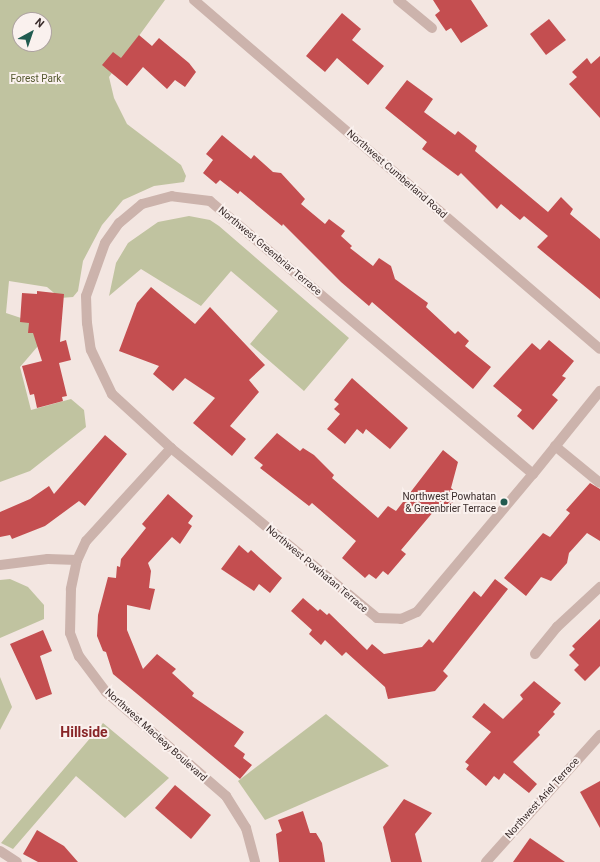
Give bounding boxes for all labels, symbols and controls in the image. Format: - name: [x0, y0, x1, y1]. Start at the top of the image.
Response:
- north arrow: [12, 12, 52, 52]
- text: N: [32, 16, 47, 31]
- park label: Forest Park: [11, 73, 61, 85]
- street label: Northwest Cumberland Road: [345, 127, 449, 221]
- street label: Northwest Greenbriar Terrace: [216, 204, 324, 298]
- place label: Northwest Powhatan & Greenbrier Terrace: [402, 490, 496, 514]
- marker: Northwest Powhatan & Greenbrier Terrace: [499, 497, 509, 507]
- street label: Northwest Powhatan Terrace: [264, 523, 370, 615]
- street label: Northwest Macleay Boulevard: [103, 686, 209, 784]
- district label: Hillside: [60, 724, 108, 740]
- street label: Northwest Ariel Terrace: [502, 755, 582, 841]

